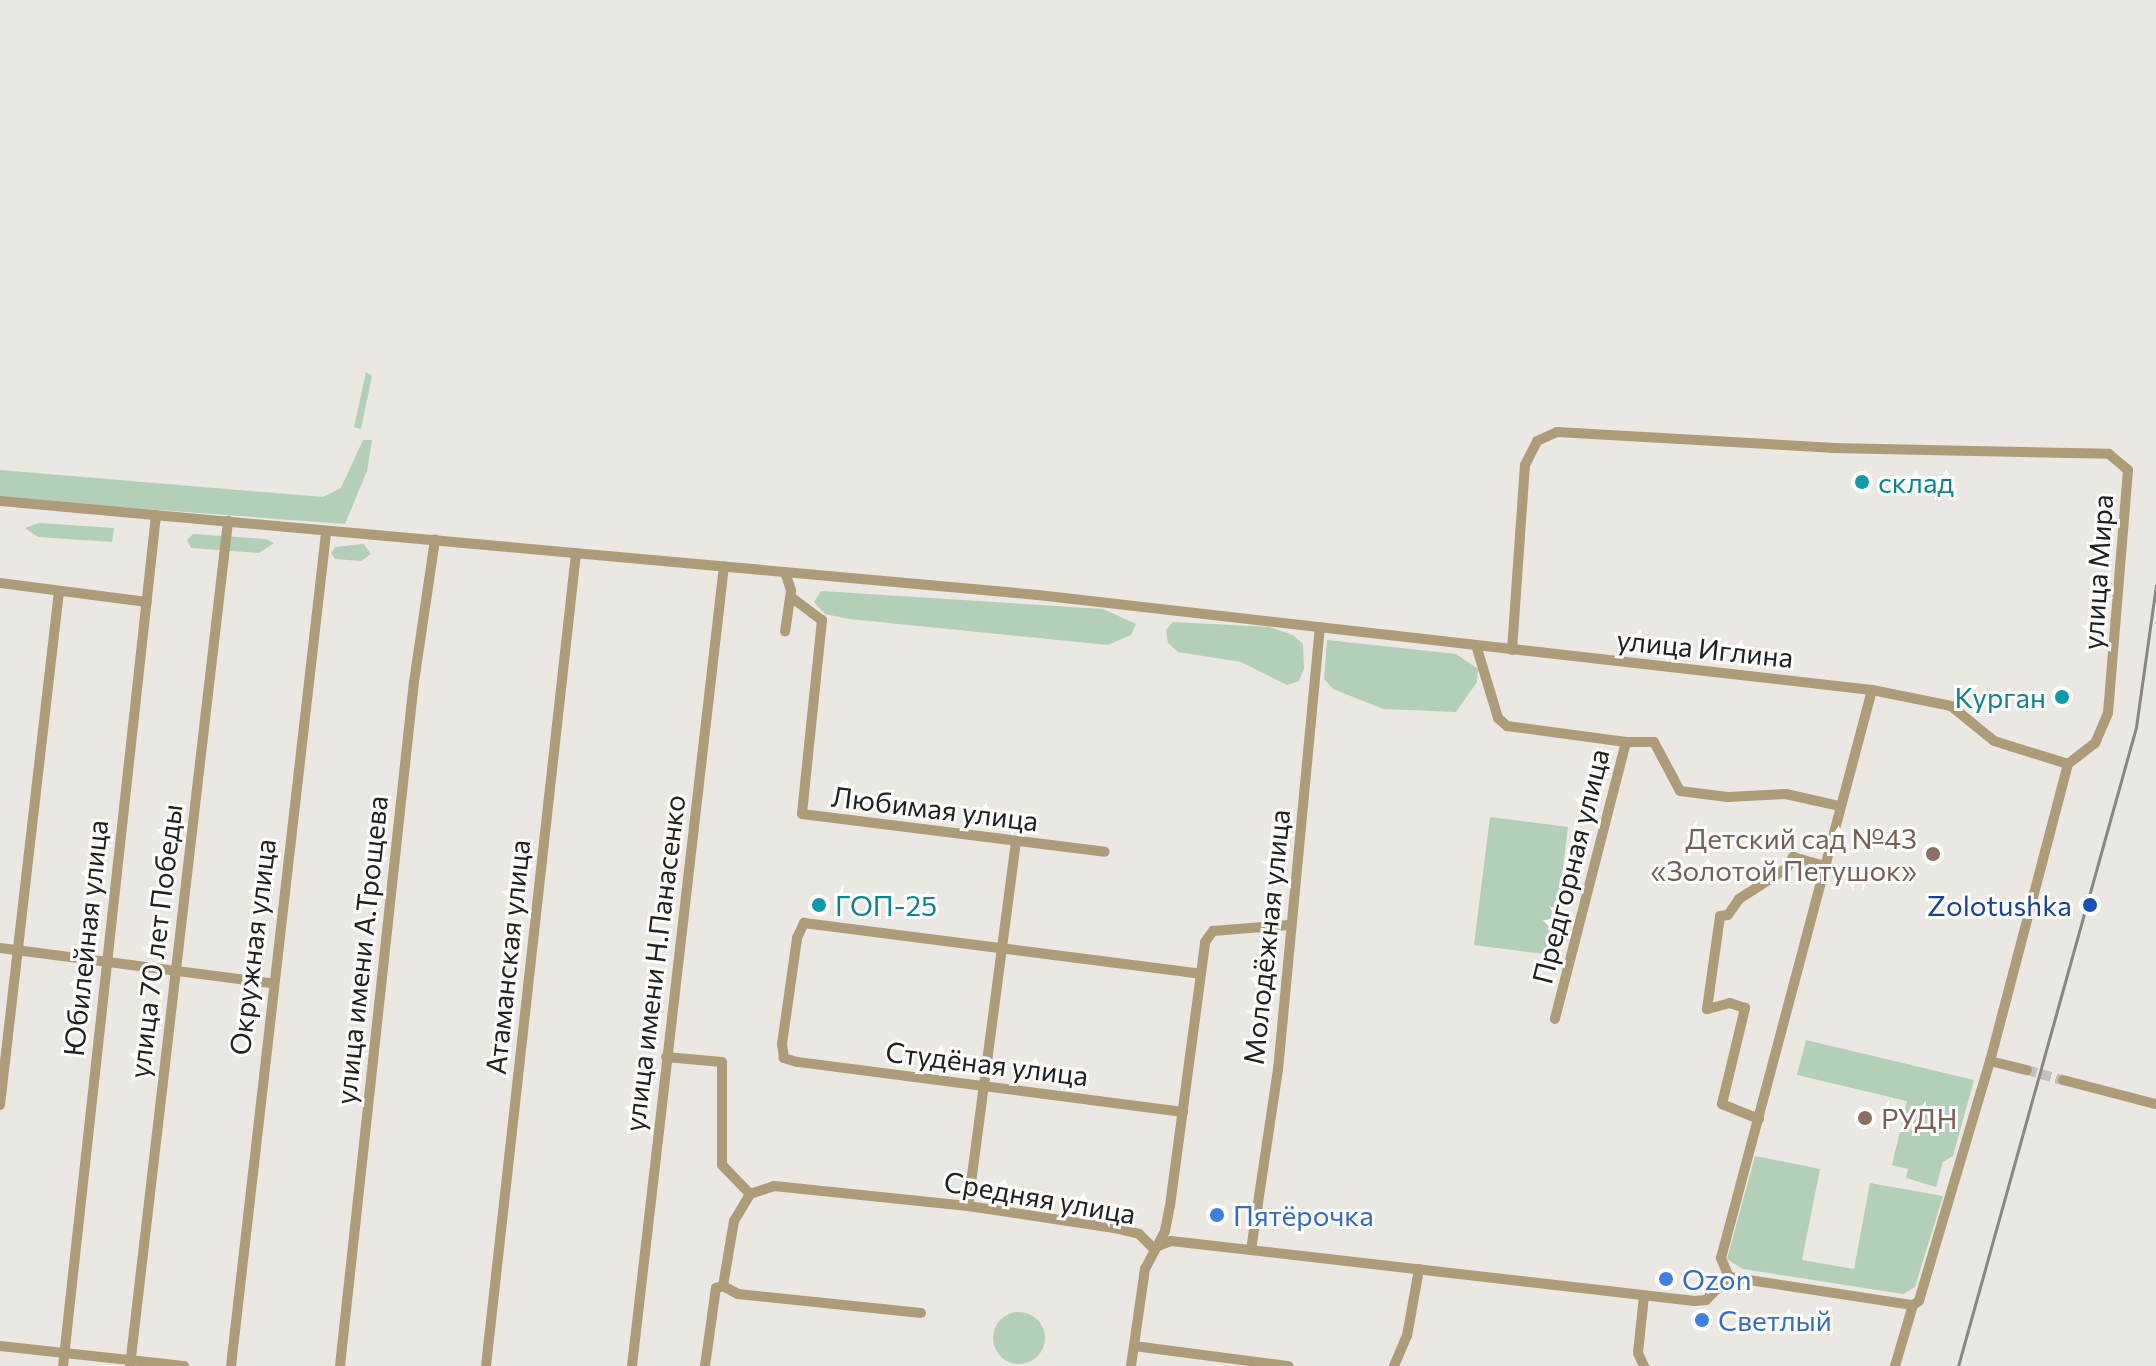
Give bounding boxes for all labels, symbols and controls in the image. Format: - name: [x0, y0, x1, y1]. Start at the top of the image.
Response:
- place label: склад: [1878, 465, 1954, 499]
- marker: склад: [1853, 473, 1871, 491]
- street label: улица Мира: [2075, 493, 2119, 651]
- street label: улица Иглина: [1615, 622, 1795, 674]
- place label: Курган: [1955, 680, 2046, 714]
- marker: Курган: [2053, 688, 2071, 706]
- street label: Предгорная улица: [1525, 745, 1615, 987]
- street label: Любимая улица: [830, 779, 1040, 837]
- street label: улица имени Н.Панасенко: [617, 793, 691, 1133]
- street label: улица имени А.Трощева: [328, 794, 394, 1106]
- street label: улица 70 лет Победы: [122, 802, 188, 1080]
- street label: Молодёжная улица: [1236, 808, 1296, 1066]
- street label: Юбилейная улица: [56, 818, 114, 1058]
- place label: Детский сад №43 «Золотой Петушок»: [1650, 821, 1917, 887]
- street label: Окружная улица: [222, 837, 282, 1057]
- street label: Атаманская улица: [478, 838, 536, 1076]
- marker: Детский сад №43 «Золотой Петушок»: [1924, 845, 1942, 863]
- place label: ГОП-25: [835, 888, 937, 922]
- place label: Zolotushka: [1927, 888, 2072, 922]
- marker: Zolotushka: [2079, 894, 2101, 916]
- marker: ГОП-25: [810, 896, 828, 914]
- street label: Студёная улица: [884, 1034, 1090, 1092]
- place label: РУДН: [1881, 1101, 1957, 1135]
- marker: РУДН: [1856, 1109, 1874, 1127]
- street label: Средняя улица: [942, 1164, 1138, 1230]
- place label: Пятёрочка: [1233, 1198, 1374, 1232]
- marker: Пятёрочка: [1208, 1206, 1226, 1224]
- place label: Ozon: [1682, 1262, 1752, 1296]
- marker: Ozon: [1657, 1270, 1675, 1288]
- place label: Светлый: [1718, 1303, 1832, 1337]
- marker: Светлый: [1693, 1311, 1711, 1329]

